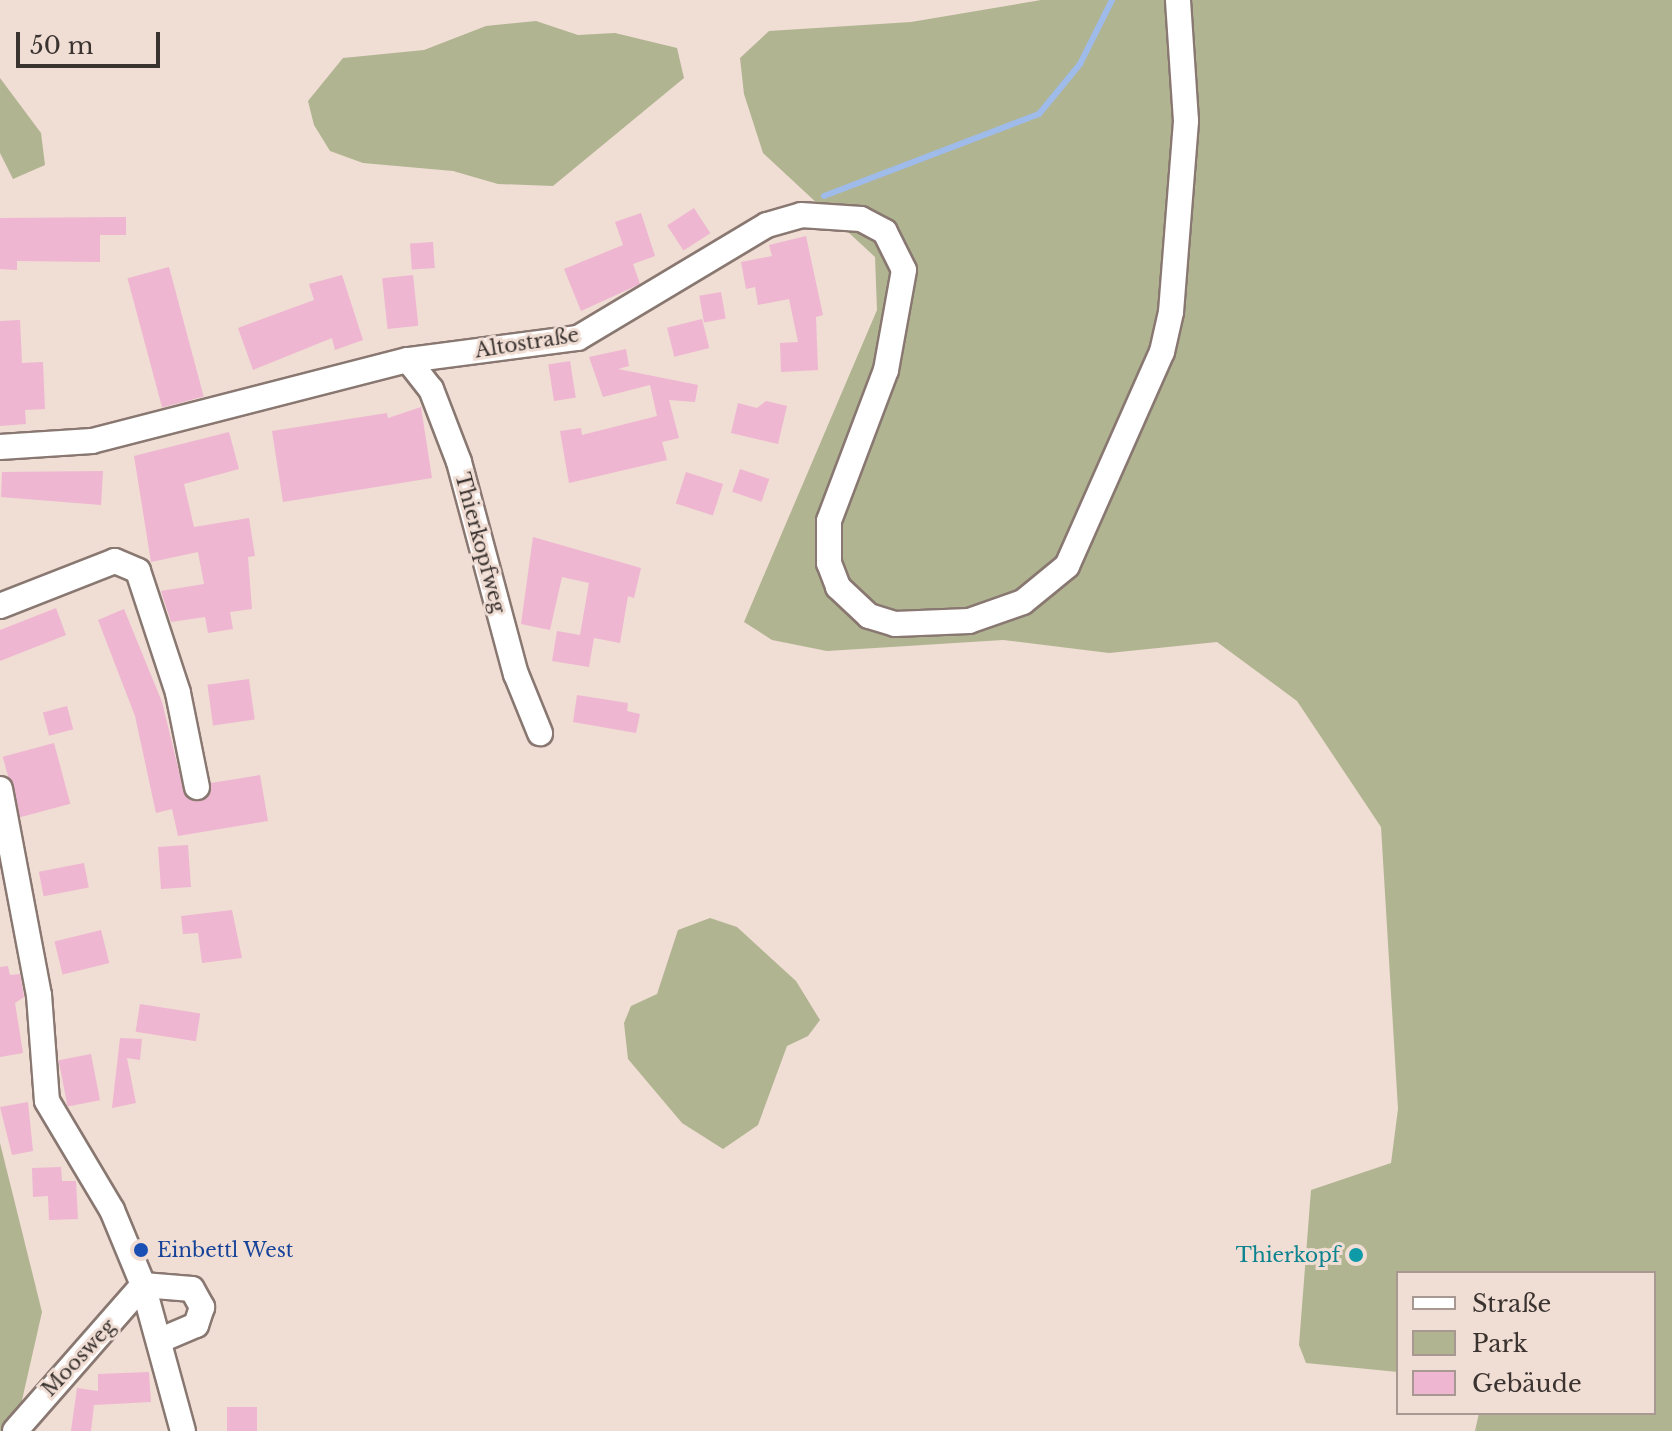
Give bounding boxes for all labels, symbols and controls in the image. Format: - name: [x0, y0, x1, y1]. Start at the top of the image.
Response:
- scale bar: [20, 16, 164, 66]
- text: 50 m: [30, 31, 93, 60]
- street label: Altostraße: [473, 323, 581, 363]
- street label: Thierkopfweg: [450, 470, 510, 616]
- place label: Einbettl West: [157, 1238, 294, 1262]
- marker: Einbettl West: [132, 1241, 150, 1259]
- place label: Thierkopf: [1236, 1243, 1340, 1267]
- marker: Thierkopf: [1347, 1246, 1365, 1264]
- legend: [1396, 1271, 1656, 1415]
- text: Straße: [1472, 1289, 1551, 1318]
- street label: Moosweg: [37, 1315, 121, 1401]
- text: Park: [1472, 1329, 1528, 1358]
- text: Gebäude: [1472, 1369, 1582, 1398]

